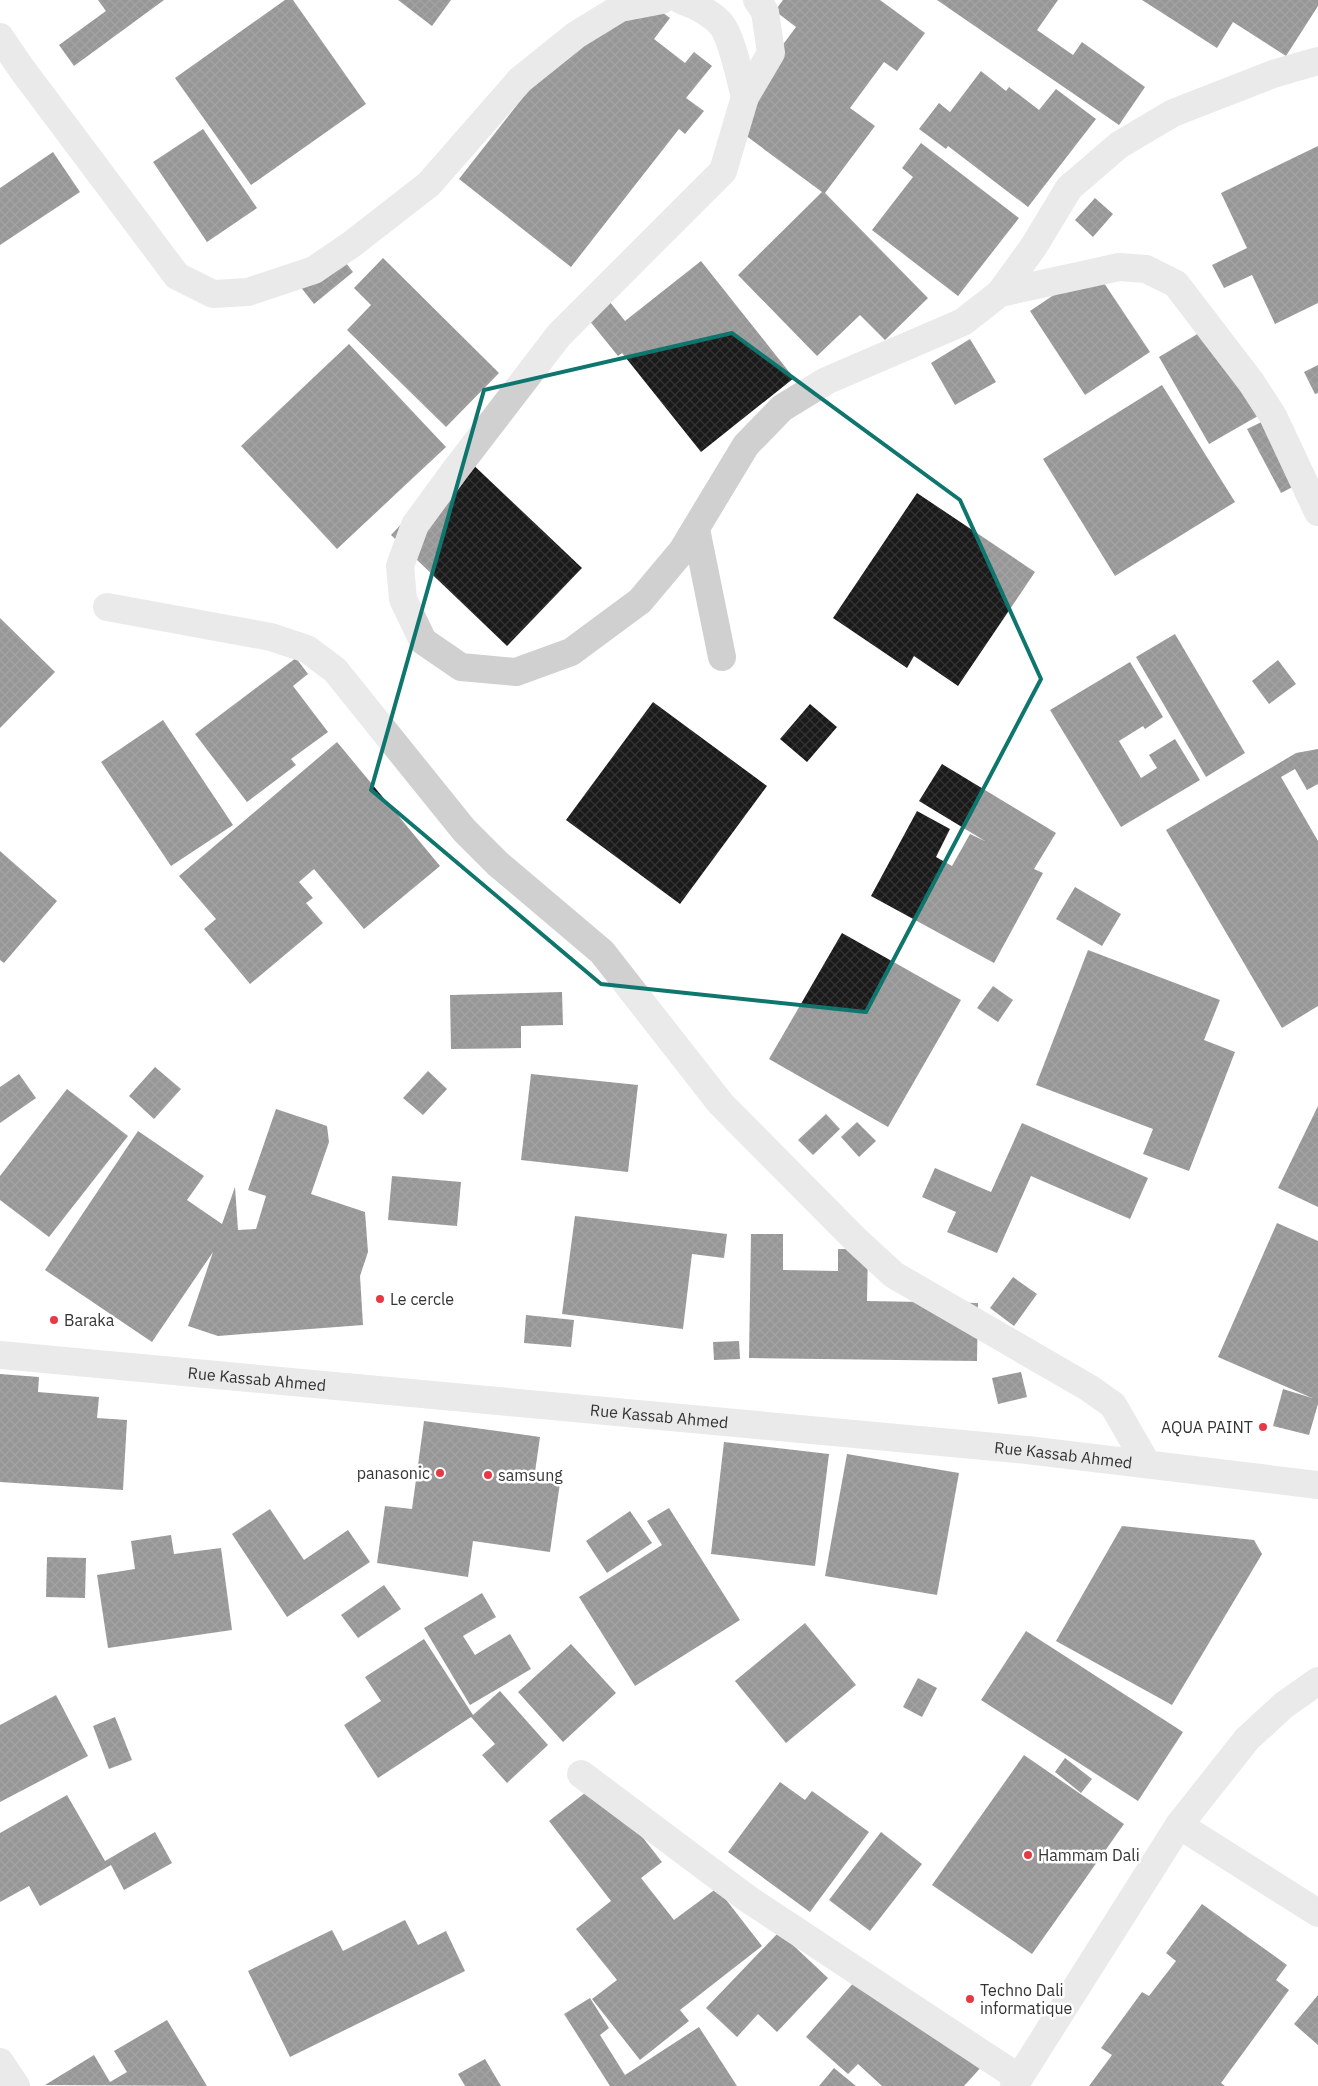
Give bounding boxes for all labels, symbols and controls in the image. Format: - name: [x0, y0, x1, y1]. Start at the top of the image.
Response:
- place label: Le cercle: [390, 1289, 454, 1309]
- marker: Le cercle: [374, 1293, 386, 1305]
- place label: Baraka: [64, 1310, 115, 1330]
- marker: Baraka: [48, 1314, 60, 1326]
- street label: Rue Kassab Ahmed: [187, 1362, 327, 1395]
- street label: Rue Kassab Ahmed: [589, 1400, 729, 1432]
- place label: AQUA PAINT: [1161, 1417, 1253, 1437]
- marker: AQUA PAINT: [1257, 1421, 1269, 1433]
- street label: Rue Kassab Ahmed: [993, 1437, 1133, 1473]
- place label: panasonic: [357, 1463, 430, 1483]
- place label: samsung: [498, 1465, 563, 1485]
- marker: panasonic: [434, 1467, 446, 1479]
- marker: samsung: [482, 1469, 494, 1481]
- place label: Hammam Dali: [1038, 1845, 1140, 1865]
- marker: Hammam Dali: [1022, 1849, 1034, 1861]
- place label: Techno Dali informatique: [980, 1980, 1073, 2018]
- marker: Techno Dali informatique: [964, 1993, 976, 2005]

